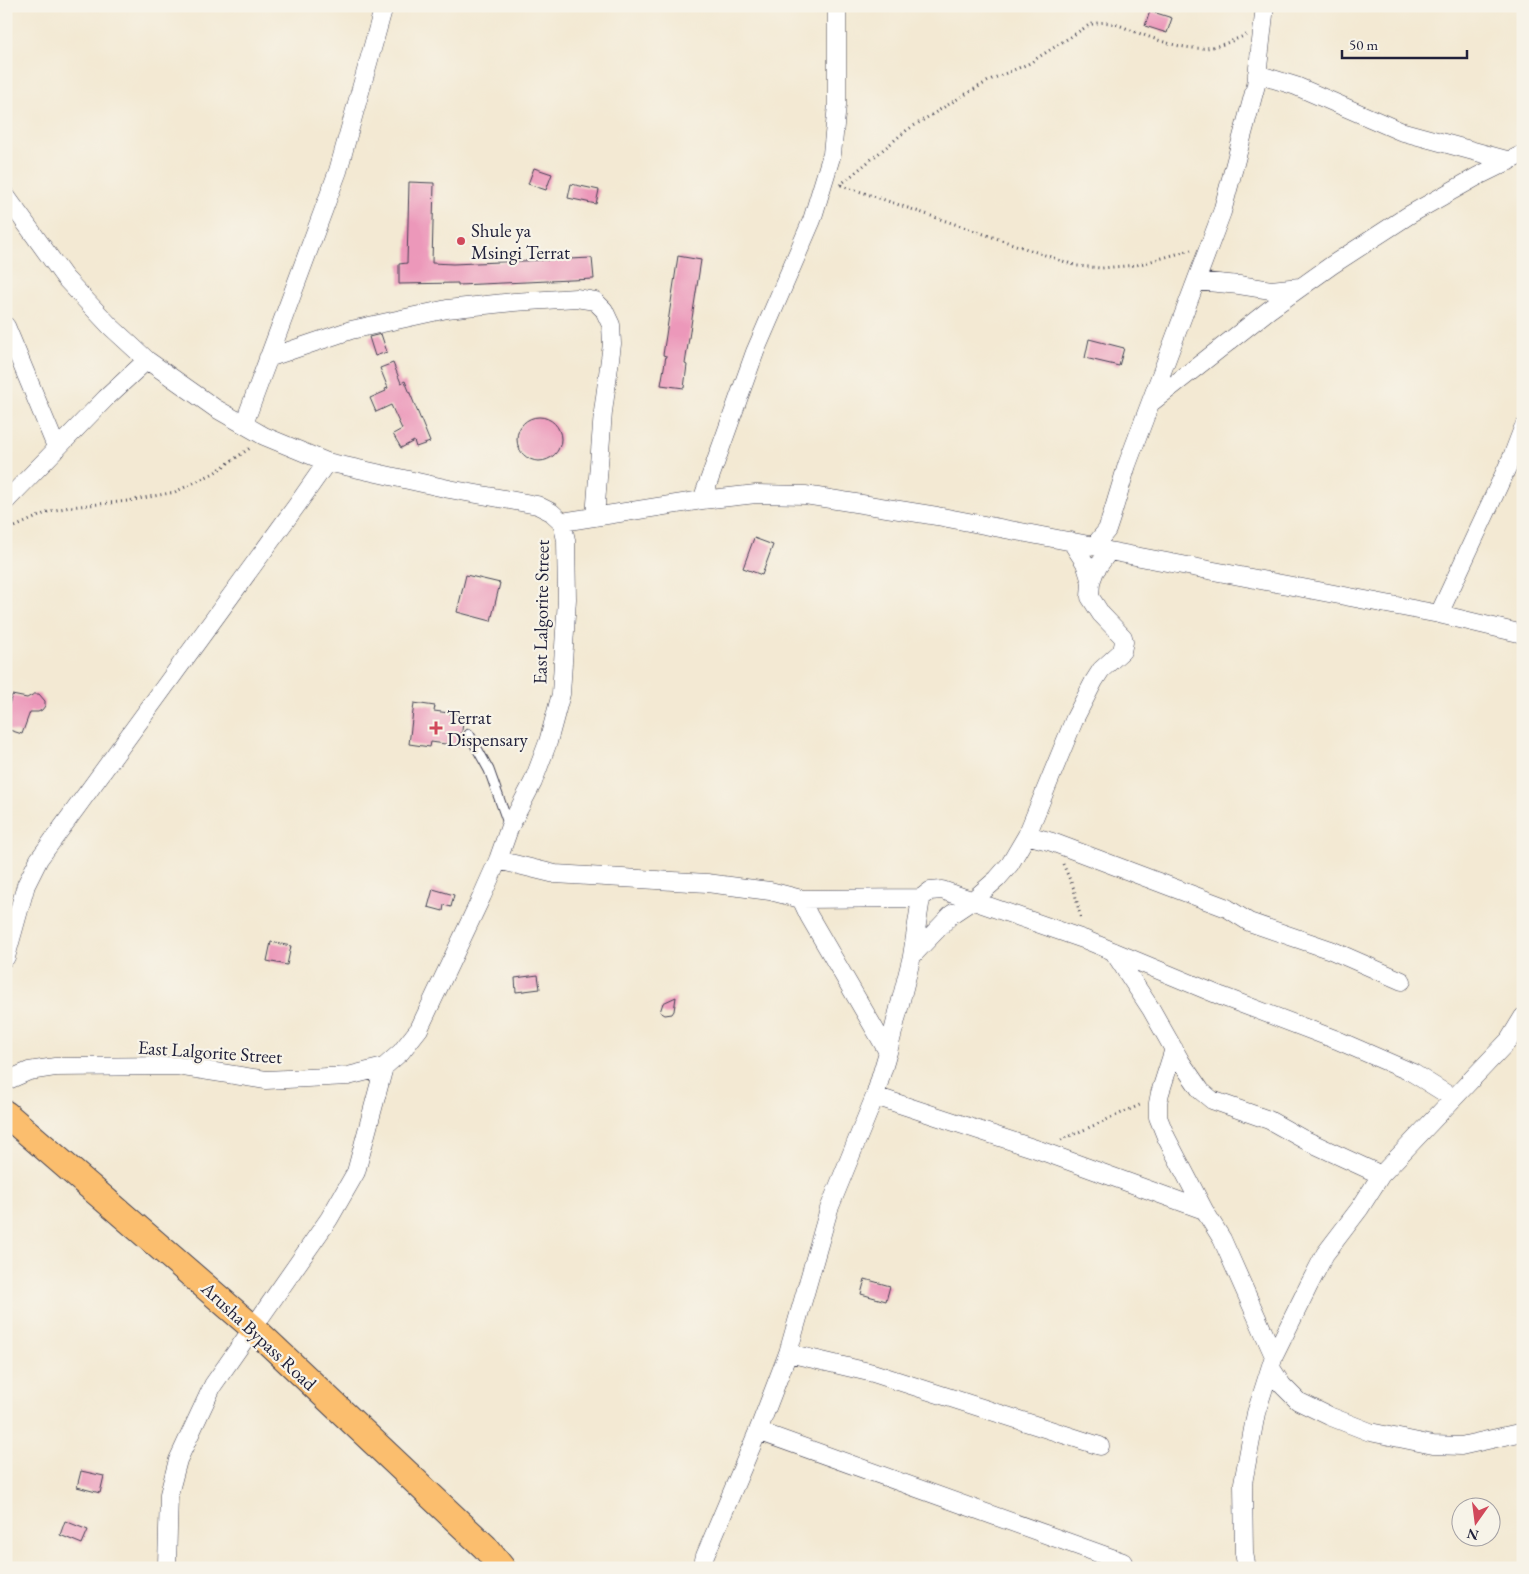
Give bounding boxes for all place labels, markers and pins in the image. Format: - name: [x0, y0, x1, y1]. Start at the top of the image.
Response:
- place label: Shule ya Msingi Terrat: [471, 218, 570, 265]
- marker: Shule ya Msingi Terrat: [455, 235, 467, 247]
- place label: Terrat Dispensary: [447, 705, 528, 752]
- marker: Terrat Dispensary: [429, 721, 443, 735]

